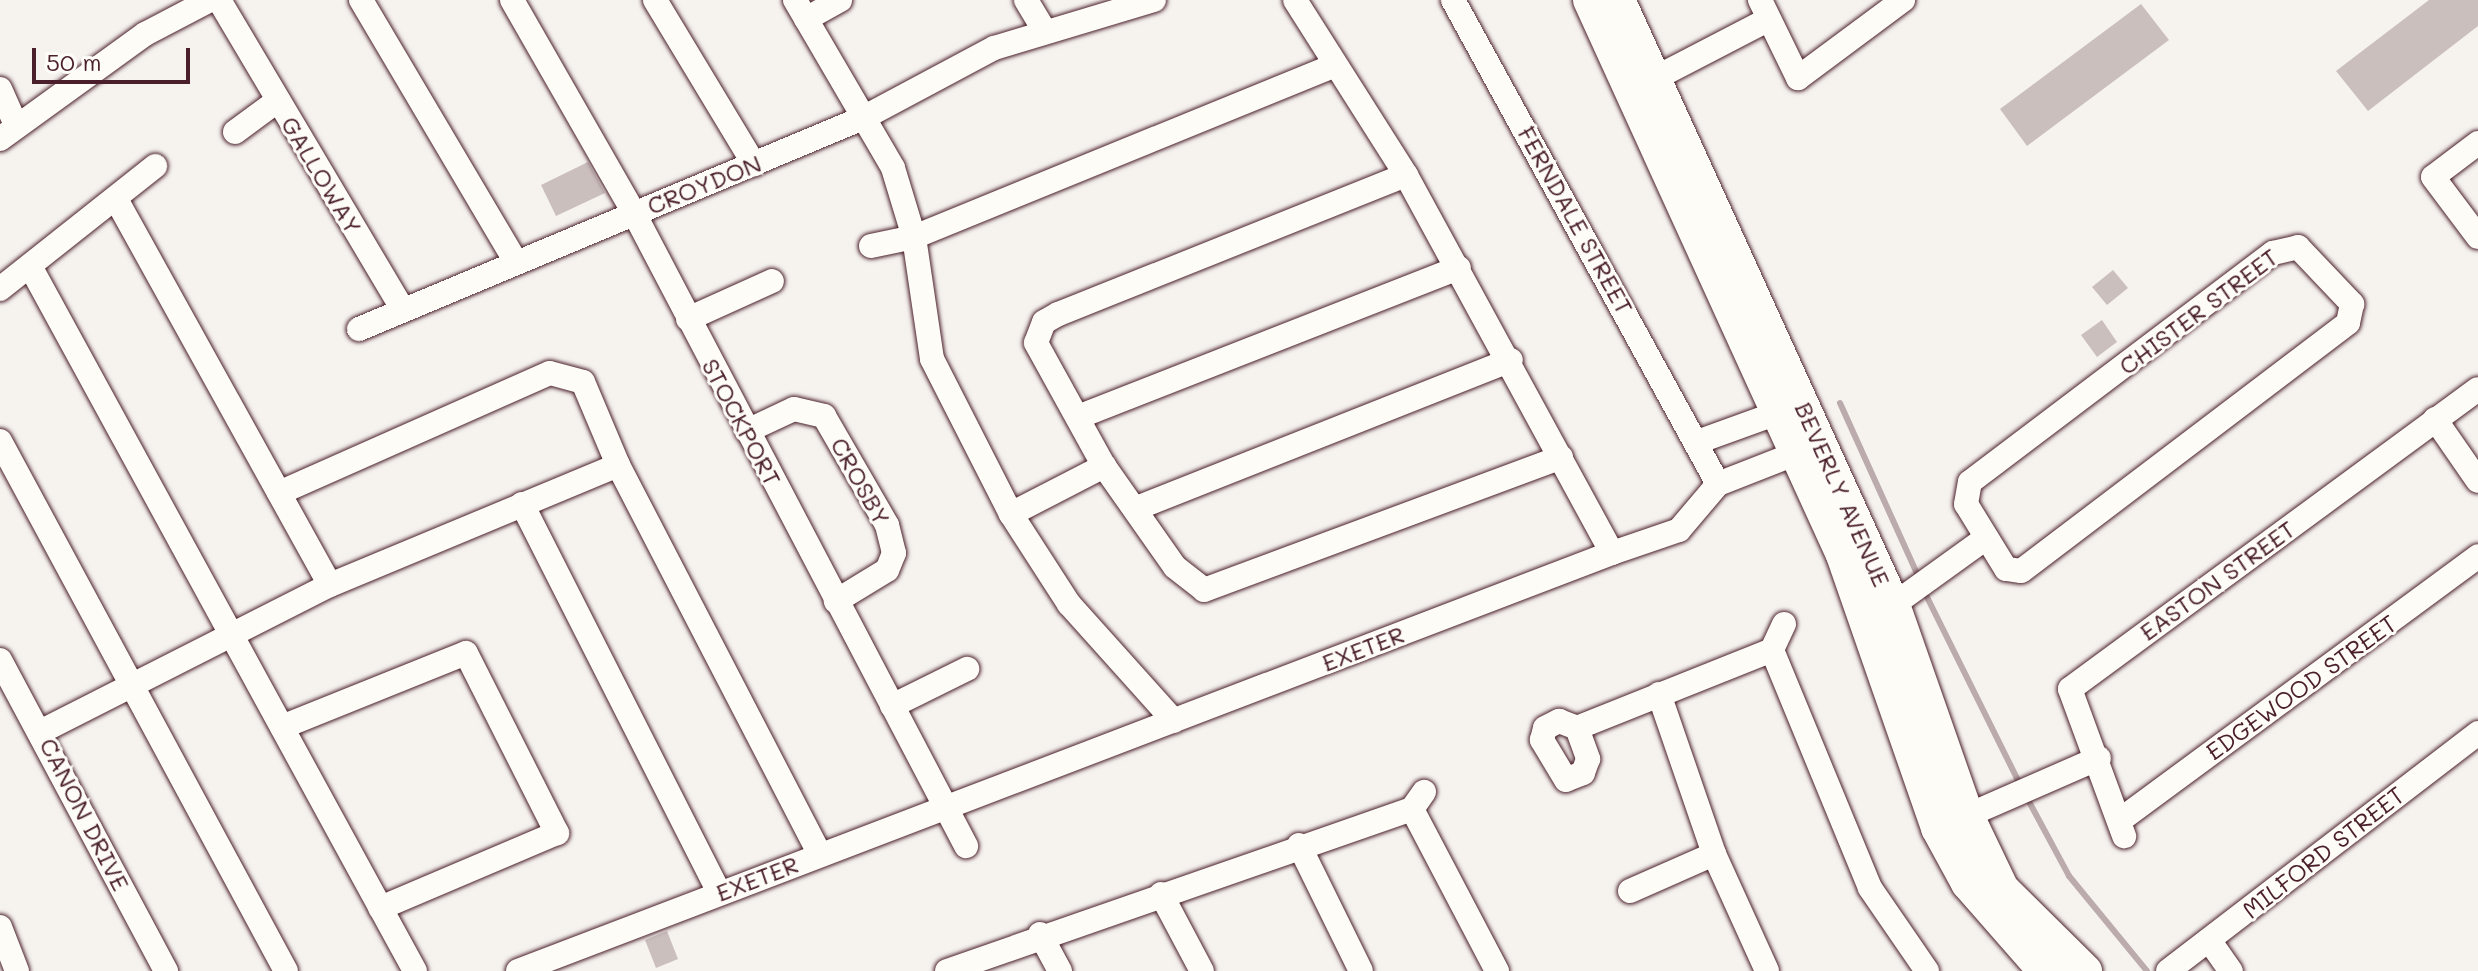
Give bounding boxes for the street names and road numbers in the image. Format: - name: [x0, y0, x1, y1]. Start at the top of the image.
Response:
- street label: GALLOWAY: [276, 111, 368, 239]
- street label: FERNDALE STREET: [1512, 121, 1640, 319]
- street label: CROYDON: [643, 148, 765, 220]
- street label: CHISTER STREET: [2113, 242, 2283, 380]
- street label: STOCKPORT: [696, 353, 788, 491]
- street label: BEVERLY AVENUE: [1789, 397, 1897, 591]
- street label: CROSBY: [825, 432, 897, 530]
- street label: EASTON STREET: [2134, 514, 2300, 646]
- street label: EDGEWOOD STREET: [2200, 608, 2402, 766]
- street label: EXETER: [1318, 619, 1408, 677]
- street label: CANON DRIVE: [34, 733, 136, 895]
- street label: MILFORD STREET: [2236, 780, 2410, 924]
- street label: EXETER: [712, 849, 802, 907]

